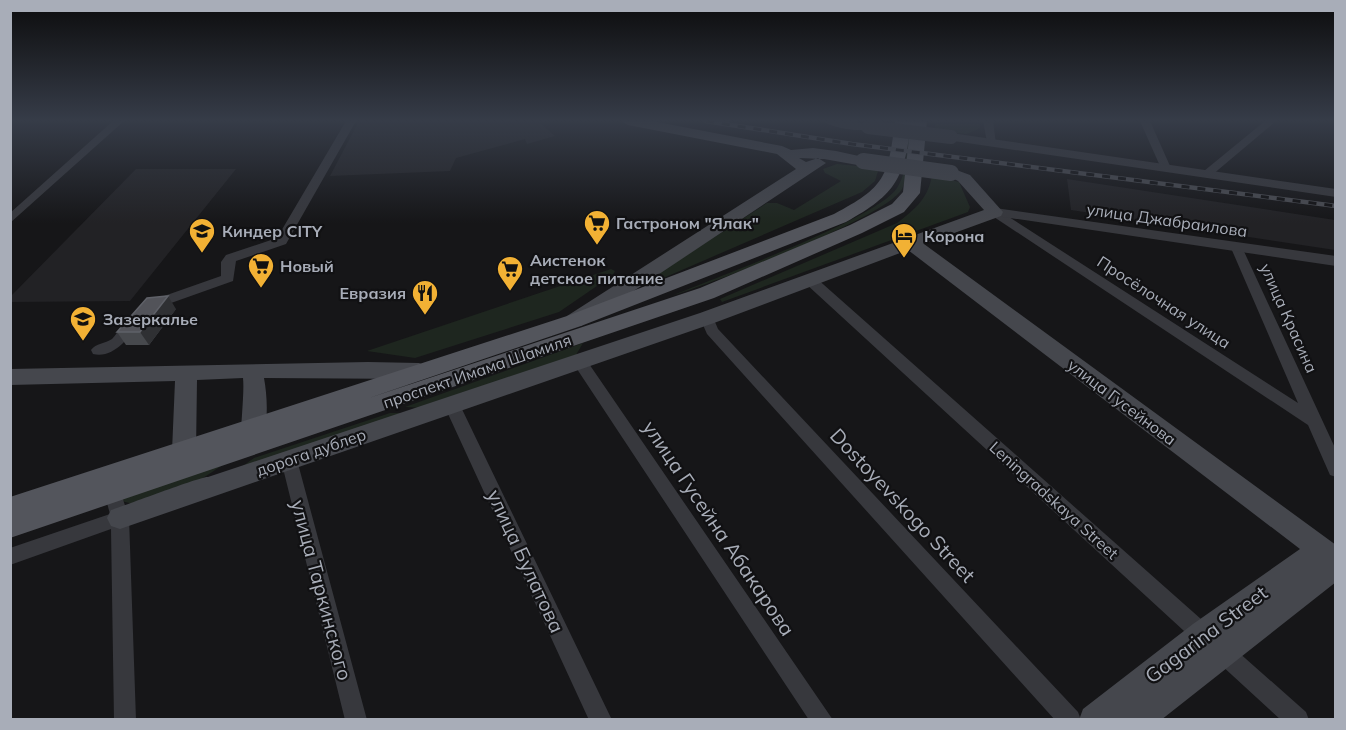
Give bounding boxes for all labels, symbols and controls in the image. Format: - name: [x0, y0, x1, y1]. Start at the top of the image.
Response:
- street label: улица Джабраилова: [1085, 199, 1249, 241]
- supermarket icon: Гастроном "Ялак": [582, 208, 612, 246]
- place label: Гастроном "Ялак": [616, 213, 759, 233]
- school or university icon: Киндер CITY: [187, 216, 217, 254]
- place label: Киндер CITY: [222, 221, 323, 241]
- hotel icon: Корона: [889, 221, 919, 259]
- place label: Корона: [924, 226, 984, 246]
- place label: Аистенок детское питание: [530, 250, 664, 288]
- supermarket icon: Новый: [246, 251, 276, 289]
- street label: Просёлочная улица: [1094, 251, 1234, 353]
- supermarket icon: Аистенок детское питание: [495, 254, 525, 292]
- place label: Новый: [280, 256, 334, 276]
- street label: улица Красина: [1256, 260, 1322, 376]
- restaurant icon: Евразия: [410, 278, 440, 316]
- place label: Евразия: [339, 283, 406, 303]
- school or university icon: Зазеркалье: [68, 304, 98, 342]
- place label: Зазеркалье: [103, 309, 198, 329]
- street label: проспект Имама Шамиля: [380, 329, 574, 413]
- street label: улица Гусейнова: [1064, 355, 1180, 449]
- street label: улица Гусейна Абакарова: [638, 416, 800, 640]
- street label: Dostoyevskogo Street: [825, 423, 981, 587]
- street label: дорога дублер: [254, 424, 368, 480]
- street label: Leningradskaya Street: [985, 437, 1123, 563]
- street label: улица Булатова: [482, 485, 570, 637]
- street label: улица Таркинского: [286, 497, 358, 683]
- street label: Gagarina Street: [1140, 580, 1272, 688]

